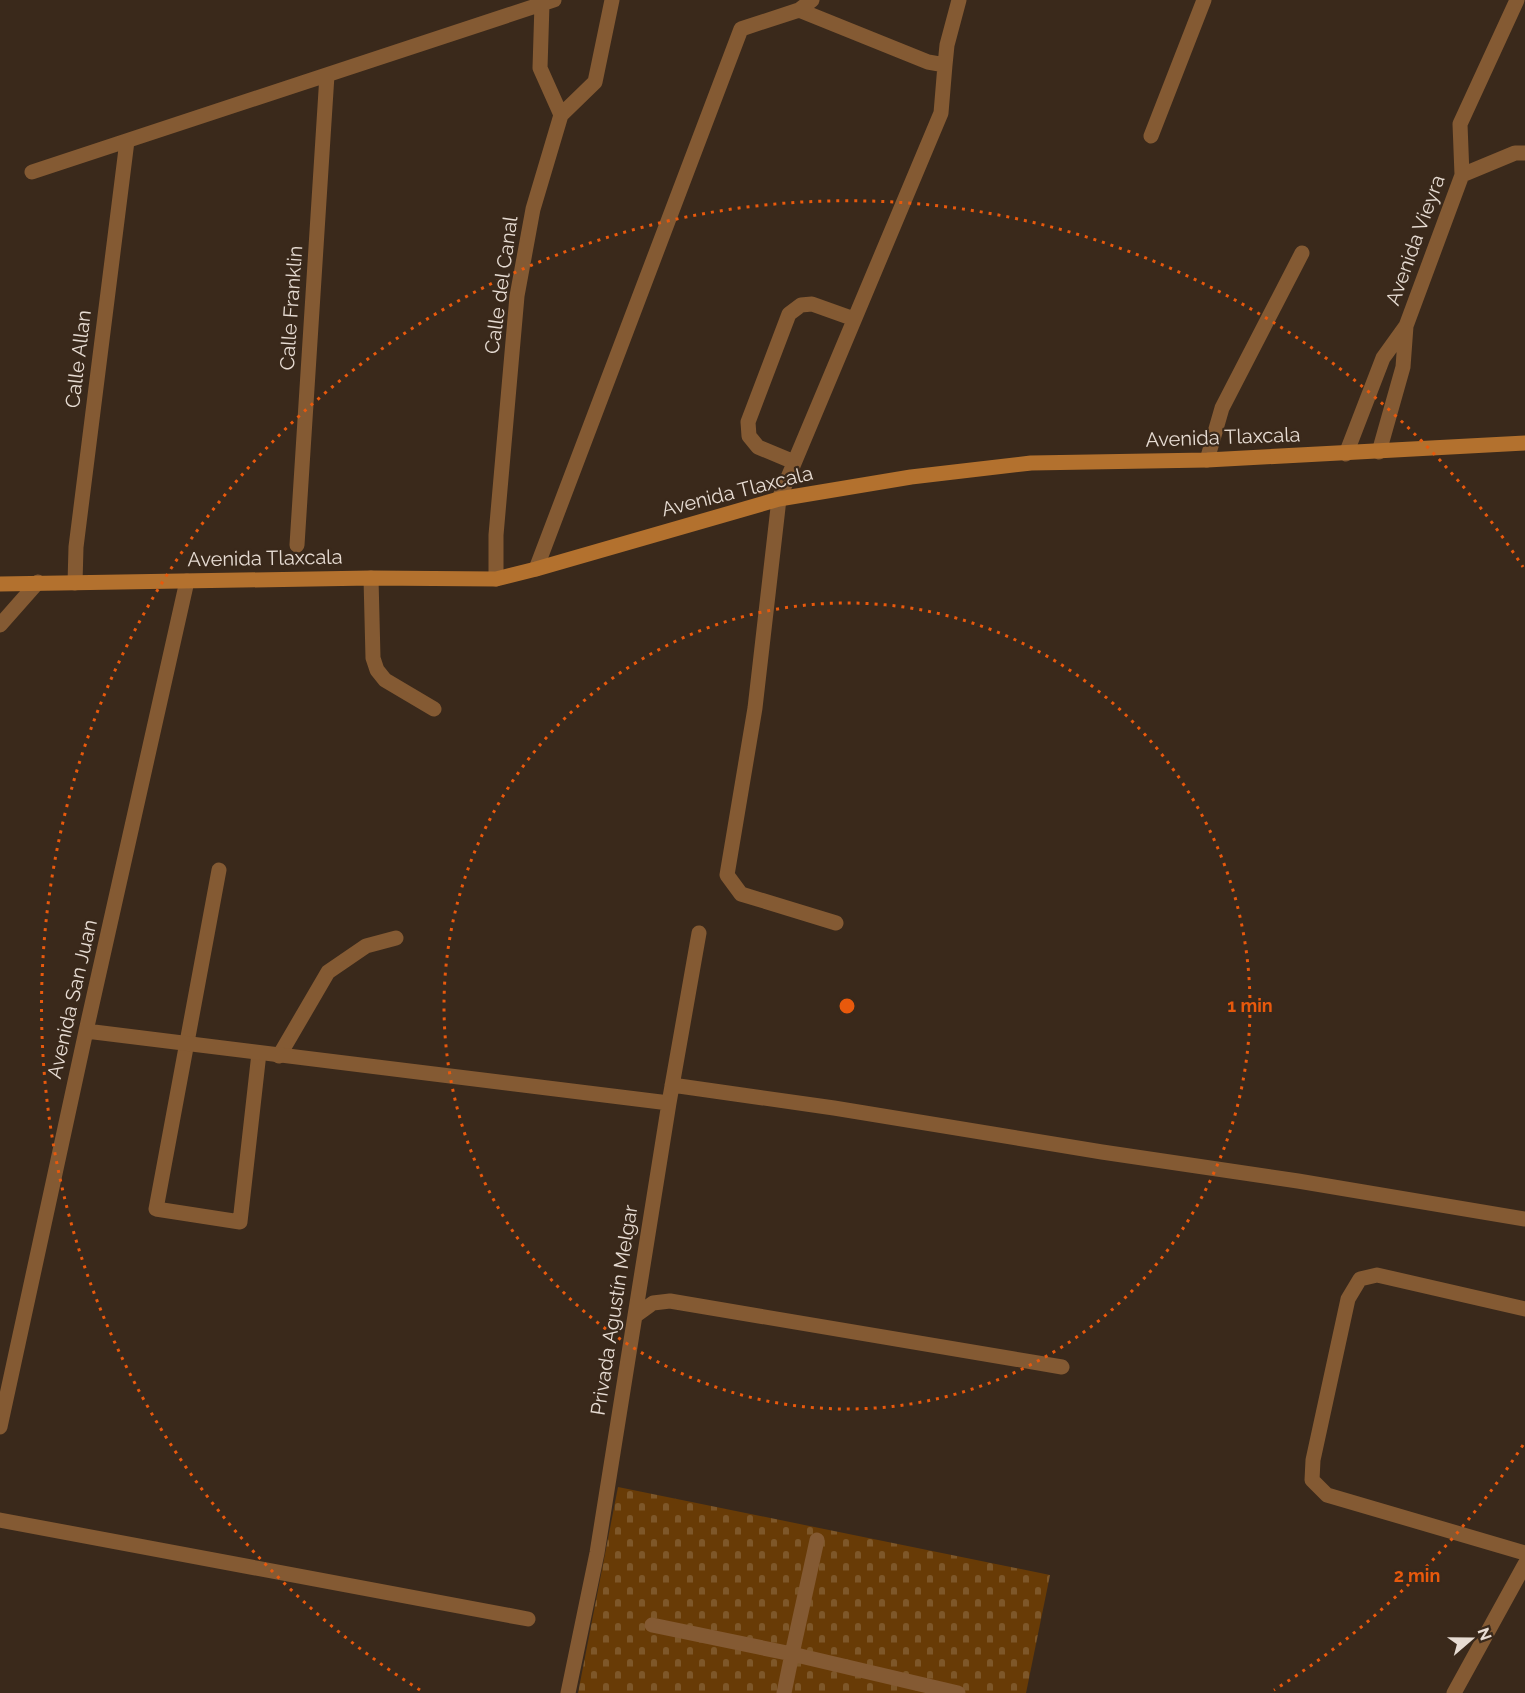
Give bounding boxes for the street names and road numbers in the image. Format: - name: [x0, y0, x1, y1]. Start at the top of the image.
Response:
- street label: Avenida Vieyra: [1380, 172, 1450, 308]
- street label: Calle del Canal: [479, 214, 523, 356]
- street label: Calle Franklin: [275, 245, 307, 371]
- street label: Calle Allan: [60, 309, 96, 409]
- street label: Avenida Tlaxcala: [1145, 422, 1301, 452]
- street label: Avenida Tlaxcala: [659, 461, 815, 521]
- street label: Avenida Tlaxcala: [187, 545, 343, 571]
- street label: Avenida San Juan: [42, 917, 102, 1081]
- street label: Privada Agustín Melgar: [586, 1203, 642, 1417]

